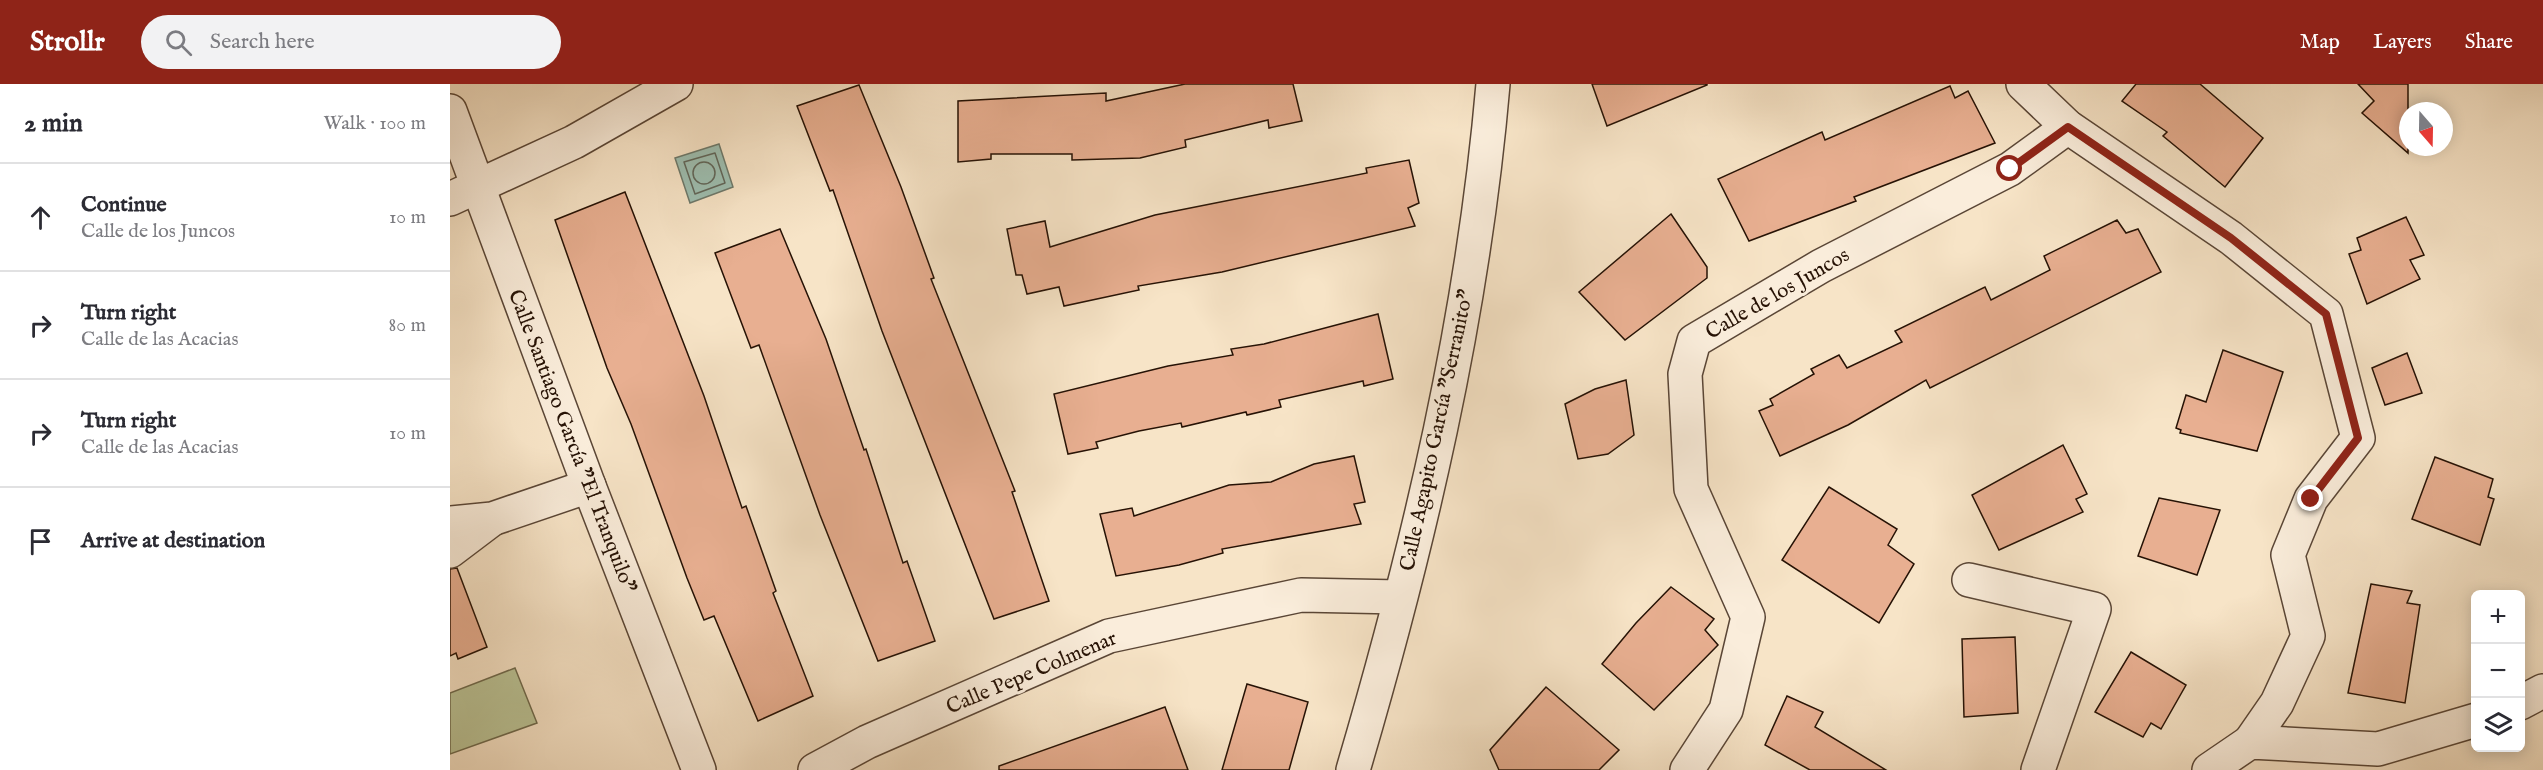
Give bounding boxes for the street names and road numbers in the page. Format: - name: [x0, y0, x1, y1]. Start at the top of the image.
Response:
- street label: Calle de los Juncos: [1701, 242, 1855, 346]
- street label: Calle Santiago García "El Tranquilo": [501, 286, 642, 597]
- street label: Calle Agapito García "Serranito": [1394, 287, 1481, 574]
- street label: Calle Pepe Colmenar: [942, 625, 1121, 721]

